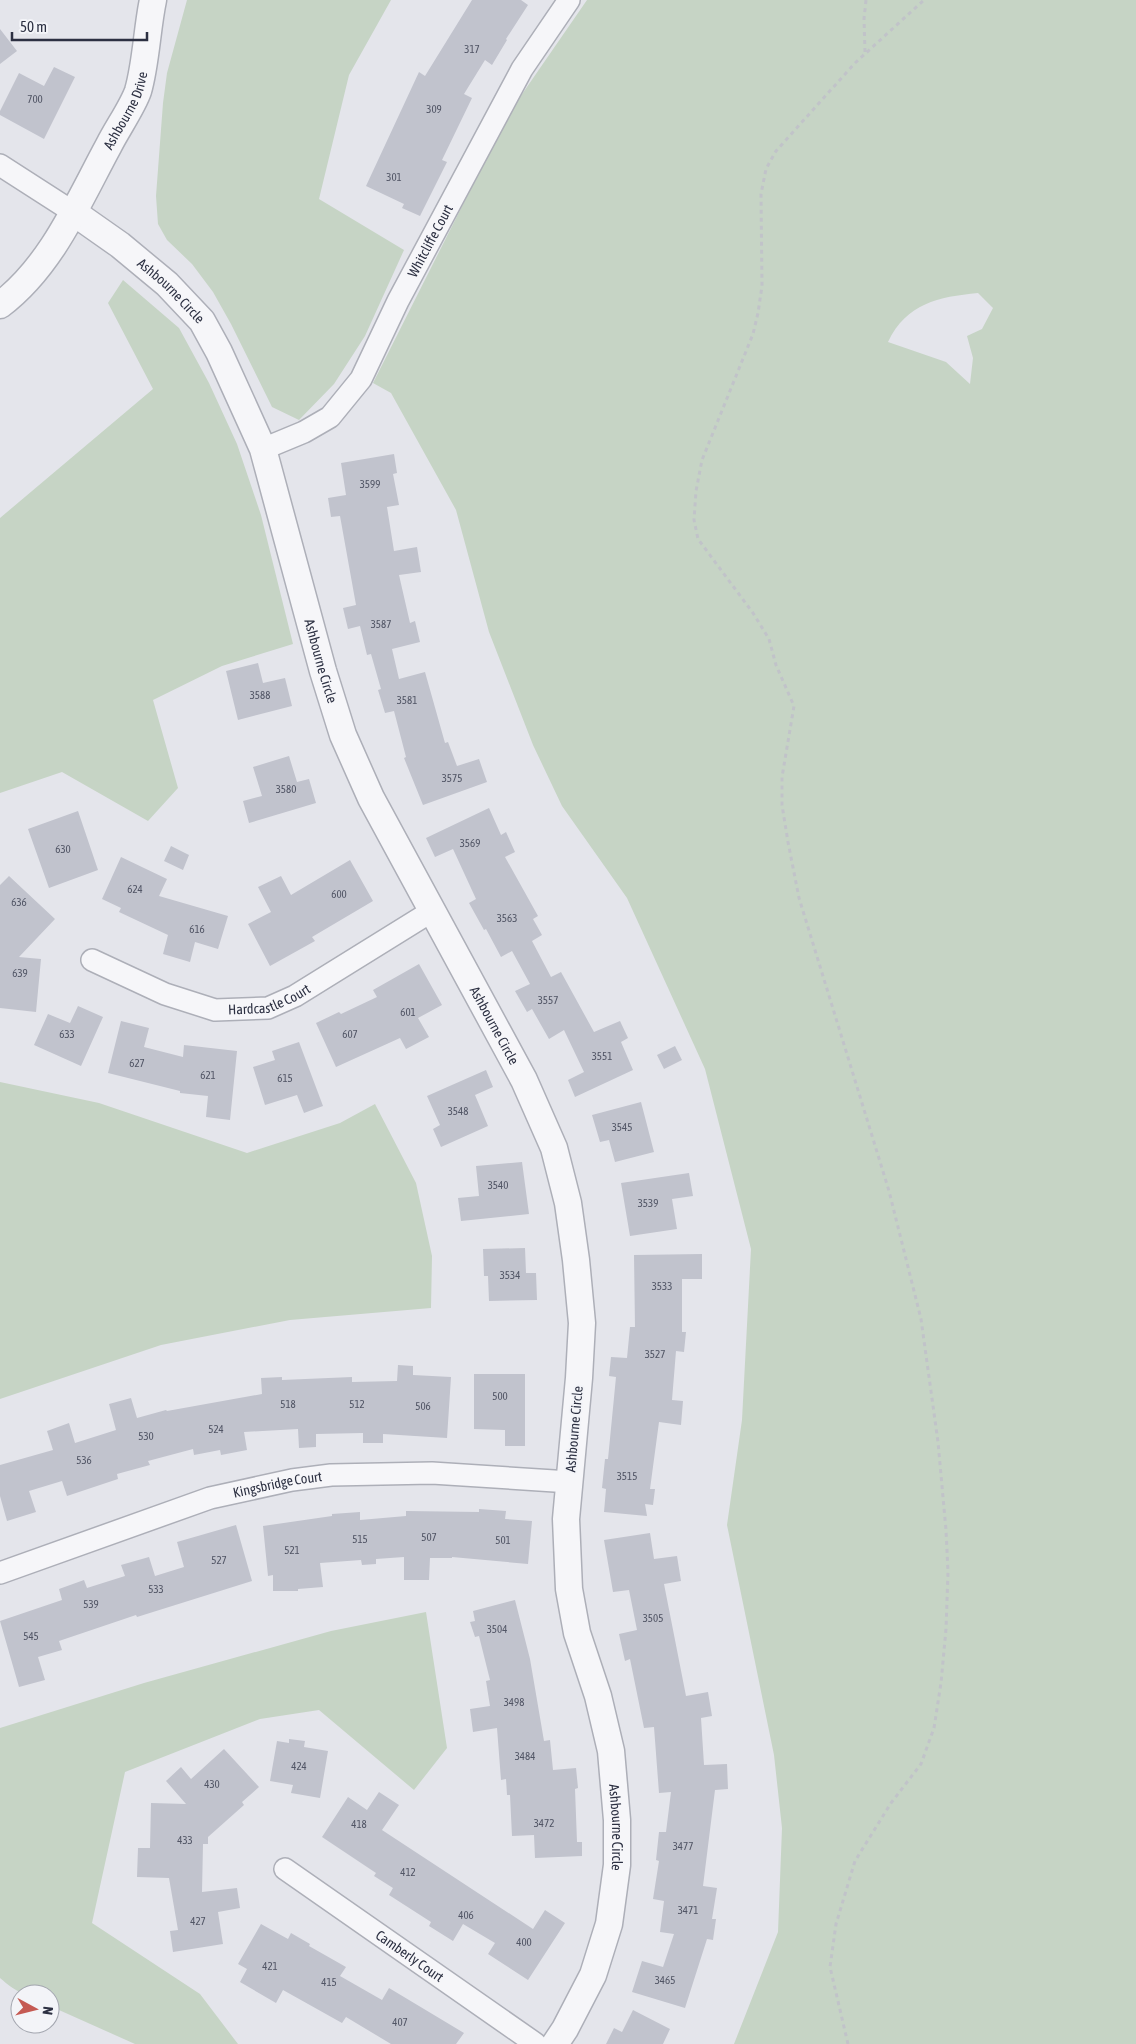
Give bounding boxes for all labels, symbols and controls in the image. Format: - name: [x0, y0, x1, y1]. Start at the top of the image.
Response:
- scale bar: [12, 10, 148, 42]
- text: 50 m: [20, 18, 47, 35]
- house number: 317: [464, 43, 480, 55]
- street label: Ashbourne Drive: [100, 70, 150, 152]
- house number: 700: [27, 93, 43, 105]
- house number: 309: [426, 103, 442, 115]
- house number: 301: [386, 171, 402, 183]
- street label: Whitcliffe Court: [404, 202, 456, 280]
- street label: Ashbourne Circle: [134, 255, 208, 326]
- house number: 3599: [360, 478, 380, 490]
- street label: Ashbourne Circle: [301, 617, 340, 705]
- house number: 3587: [371, 618, 391, 630]
- house number: 3588: [250, 689, 270, 701]
- house number: 3581: [397, 694, 417, 706]
- house number: 3575: [442, 772, 462, 784]
- house number: 3580: [276, 783, 296, 795]
- house number: 3569: [460, 837, 480, 849]
- house number: 630: [55, 843, 71, 855]
- house number: 624: [127, 883, 143, 895]
- house number: 600: [331, 888, 347, 900]
- house number: 636: [11, 896, 27, 908]
- house number: 3563: [497, 912, 517, 924]
- house number: 616: [189, 923, 205, 935]
- house number: 639: [12, 967, 28, 979]
- street label: Hardcastle Court: [228, 981, 313, 1017]
- street label: Ashbourne Circle: [467, 984, 522, 1067]
- house number: 3557: [538, 994, 558, 1006]
- house number: 601: [400, 1006, 416, 1018]
- house number: 633: [59, 1028, 75, 1040]
- house number: 607: [342, 1028, 358, 1040]
- house number: 3551: [592, 1050, 612, 1062]
- house number: 627: [129, 1057, 145, 1069]
- house number: 621: [200, 1069, 216, 1081]
- house number: 615: [277, 1072, 293, 1084]
- house number: 3548: [448, 1105, 468, 1117]
- house number: 3545: [612, 1121, 632, 1133]
- house number: 3540: [488, 1179, 508, 1191]
- house number: 3539: [638, 1197, 658, 1209]
- house number: 3534: [500, 1269, 520, 1281]
- house number: 3533: [652, 1280, 672, 1292]
- house number: 3527: [645, 1348, 665, 1360]
- street label: Ashbourne Circle: [562, 1385, 586, 1473]
- house number: 500: [492, 1390, 508, 1402]
- house number: 518: [280, 1398, 296, 1410]
- house number: 512: [349, 1398, 365, 1410]
- house number: 506: [415, 1400, 431, 1412]
- house number: 524: [208, 1423, 224, 1435]
- house number: 530: [138, 1430, 154, 1442]
- house number: 536: [76, 1454, 92, 1466]
- street label: Kingsbridge Court: [232, 1468, 323, 1501]
- house number: 3515: [617, 1470, 637, 1482]
- house number: 507: [421, 1531, 437, 1543]
- house number: 515: [352, 1533, 368, 1545]
- house number: 501: [495, 1534, 511, 1546]
- house number: 521: [284, 1544, 300, 1556]
- house number: 527: [211, 1554, 227, 1566]
- house number: 533: [148, 1583, 164, 1595]
- house number: 539: [83, 1598, 99, 1610]
- house number: 3505: [643, 1612, 663, 1624]
- house number: 3504: [487, 1623, 507, 1635]
- house number: 545: [23, 1630, 39, 1642]
- house number: 3498: [504, 1696, 524, 1708]
- house number: 3484: [515, 1750, 535, 1762]
- house number: 424: [291, 1760, 307, 1772]
- house number: 430: [204, 1778, 220, 1790]
- street label: Ashbourne Circle: [606, 1783, 625, 1872]
- house number: 3472: [534, 1817, 554, 1829]
- house number: 418: [351, 1818, 367, 1830]
- house number: 433: [177, 1834, 193, 1846]
- house number: 3477: [673, 1840, 693, 1852]
- house number: 412: [400, 1866, 416, 1878]
- house number: 3471: [678, 1904, 698, 1916]
- house number: 406: [458, 1909, 474, 1921]
- house number: 427: [190, 1915, 206, 1927]
- street label: Camberly Court: [373, 1927, 447, 1985]
- house number: 400: [516, 1936, 532, 1948]
- house number: 421: [262, 1960, 278, 1972]
- house number: 3465: [655, 1974, 675, 1986]
- house number: 415: [321, 1976, 337, 1988]
- north arrow: [10, 1984, 60, 2034]
- text: N: [39, 2006, 56, 2016]
- house number: 407: [392, 2016, 408, 2028]

